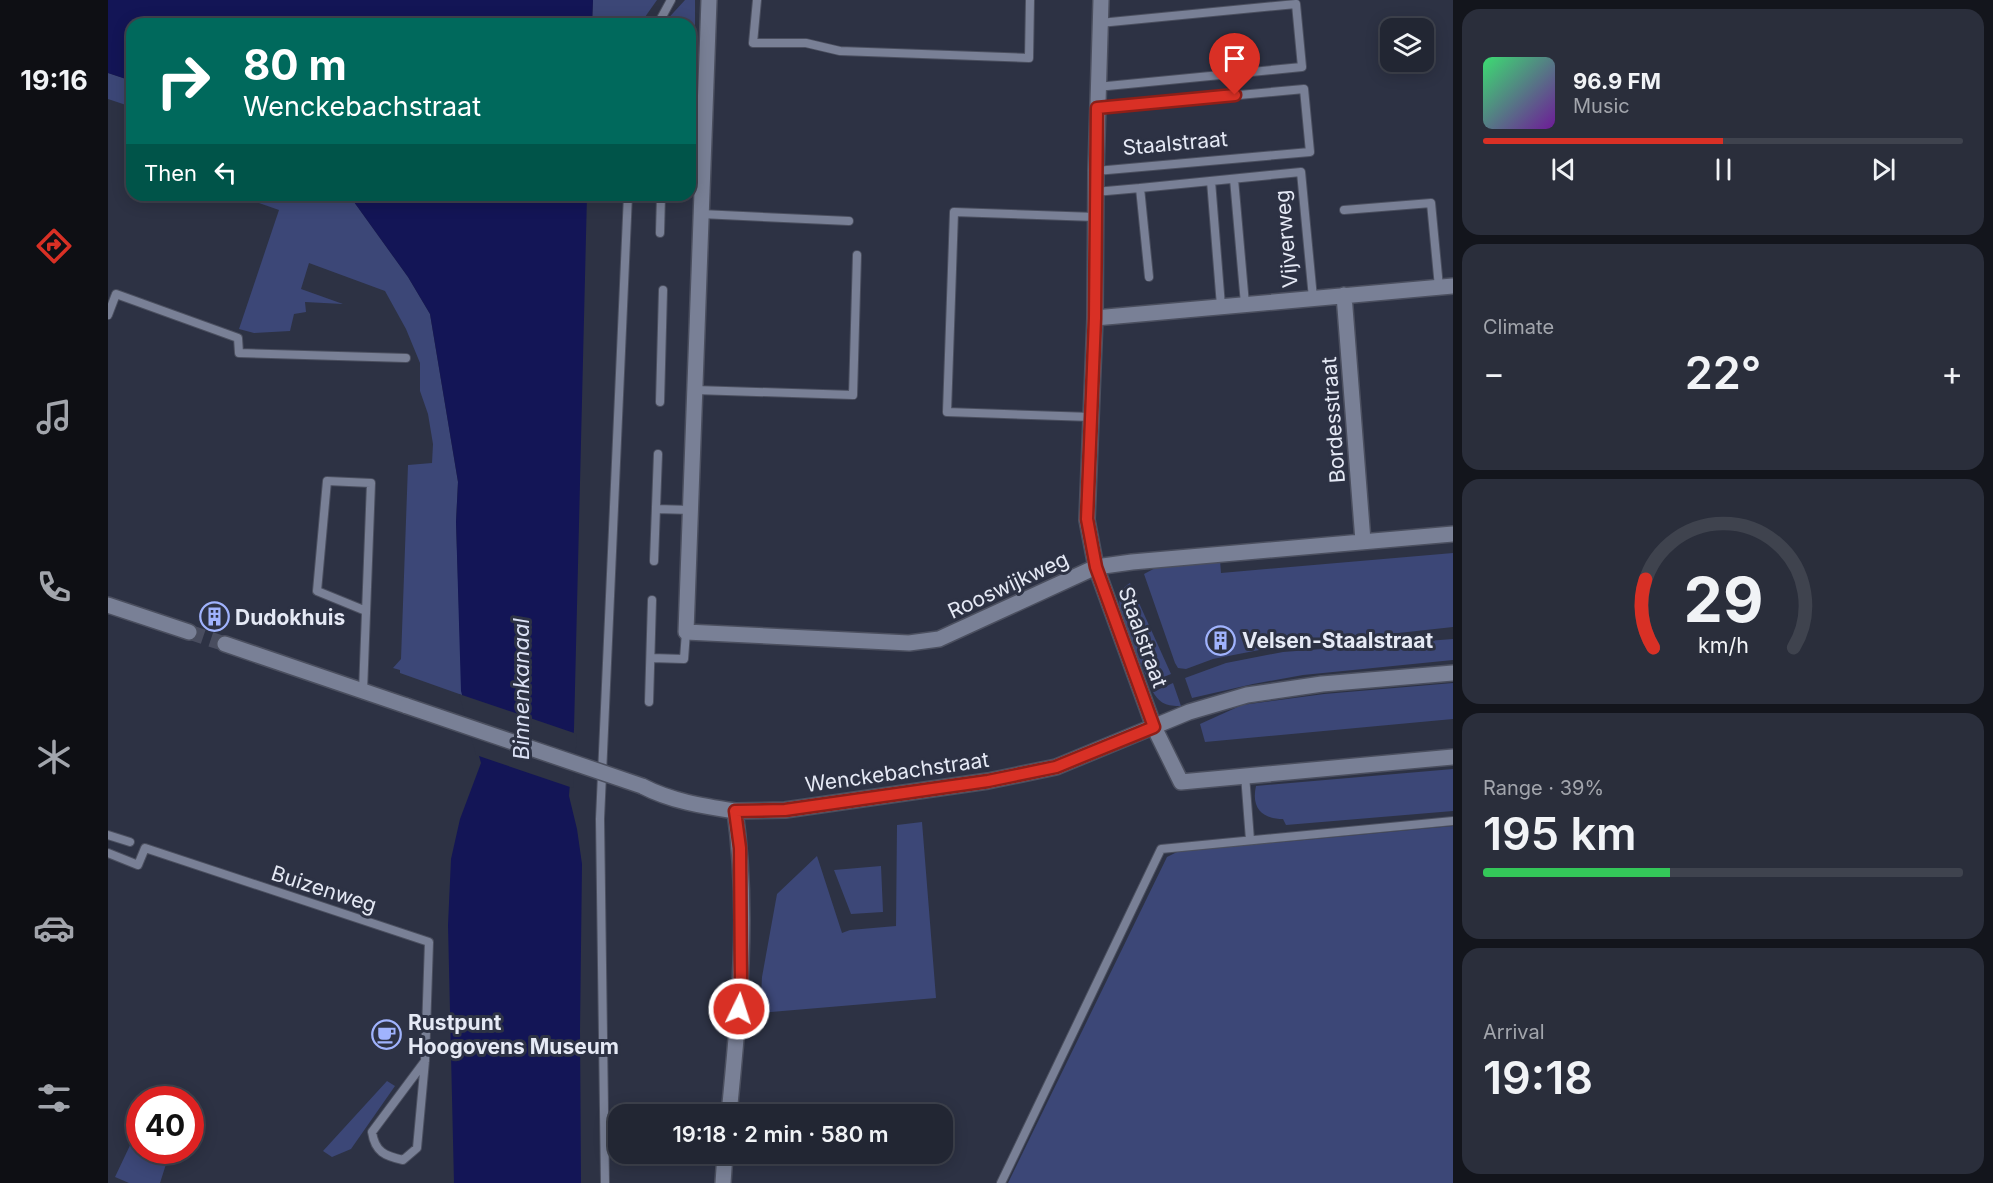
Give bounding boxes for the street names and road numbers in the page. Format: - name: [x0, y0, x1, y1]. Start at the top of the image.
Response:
- street label: Staalstraat: [1121, 126, 1229, 160]
- street label: Vijverweg: [1269, 189, 1303, 289]
- street label: Bordesstraat: [1316, 356, 1350, 484]
- street label: Rooswijkweg: [944, 546, 1072, 624]
- street label: Staalstraat: [1113, 583, 1173, 691]
- street label: Wenckebachstraat: [804, 747, 991, 797]
- street label: Buizenweg: [268, 860, 380, 918]

